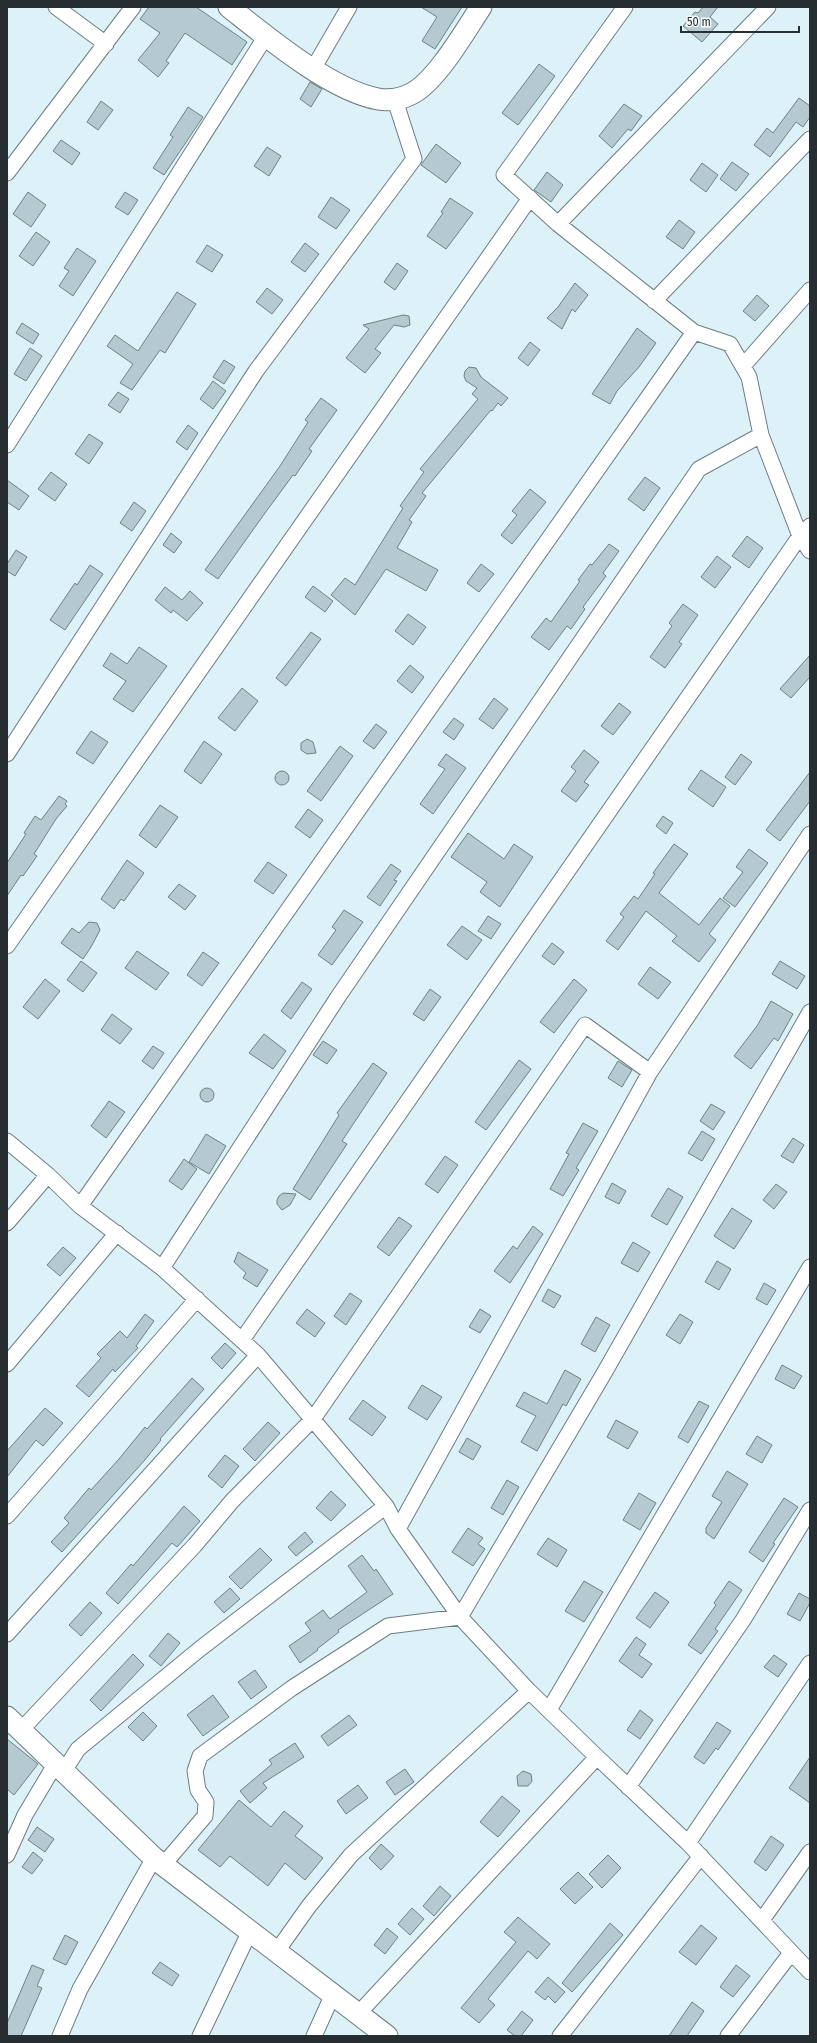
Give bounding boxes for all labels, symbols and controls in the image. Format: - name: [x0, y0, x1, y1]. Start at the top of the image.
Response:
- scale bar: [681, 8, 799, 34]
- text: 50 m: [687, 15, 711, 29]

